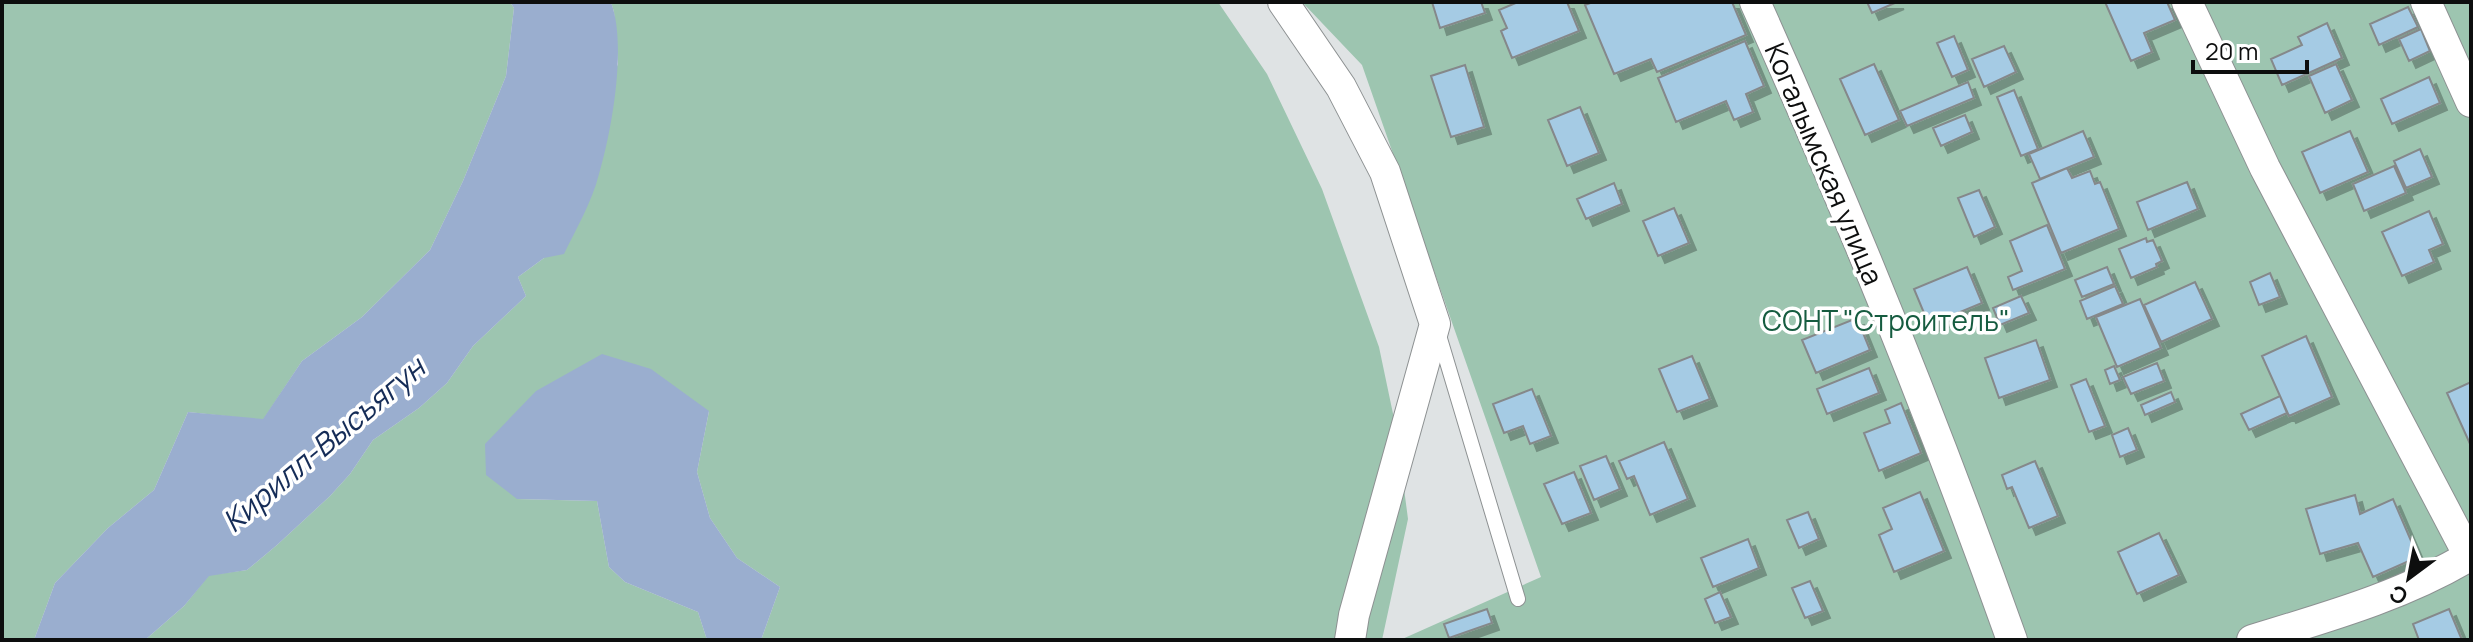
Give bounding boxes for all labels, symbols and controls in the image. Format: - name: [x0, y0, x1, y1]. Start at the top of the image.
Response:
- scale bar: [2193, 24, 2307, 74]
- text: 20 m: [2205, 34, 2258, 67]
- street label: Когалымская улица: [1757, 37, 1893, 290]
- park label: СОНТ "Строитель": [1762, 301, 2010, 339]
- water label: Кирилл-Высъягун: [213, 346, 435, 541]
- north arrow: [2369, 538, 2449, 618]
- text: С: [2384, 578, 2413, 612]

